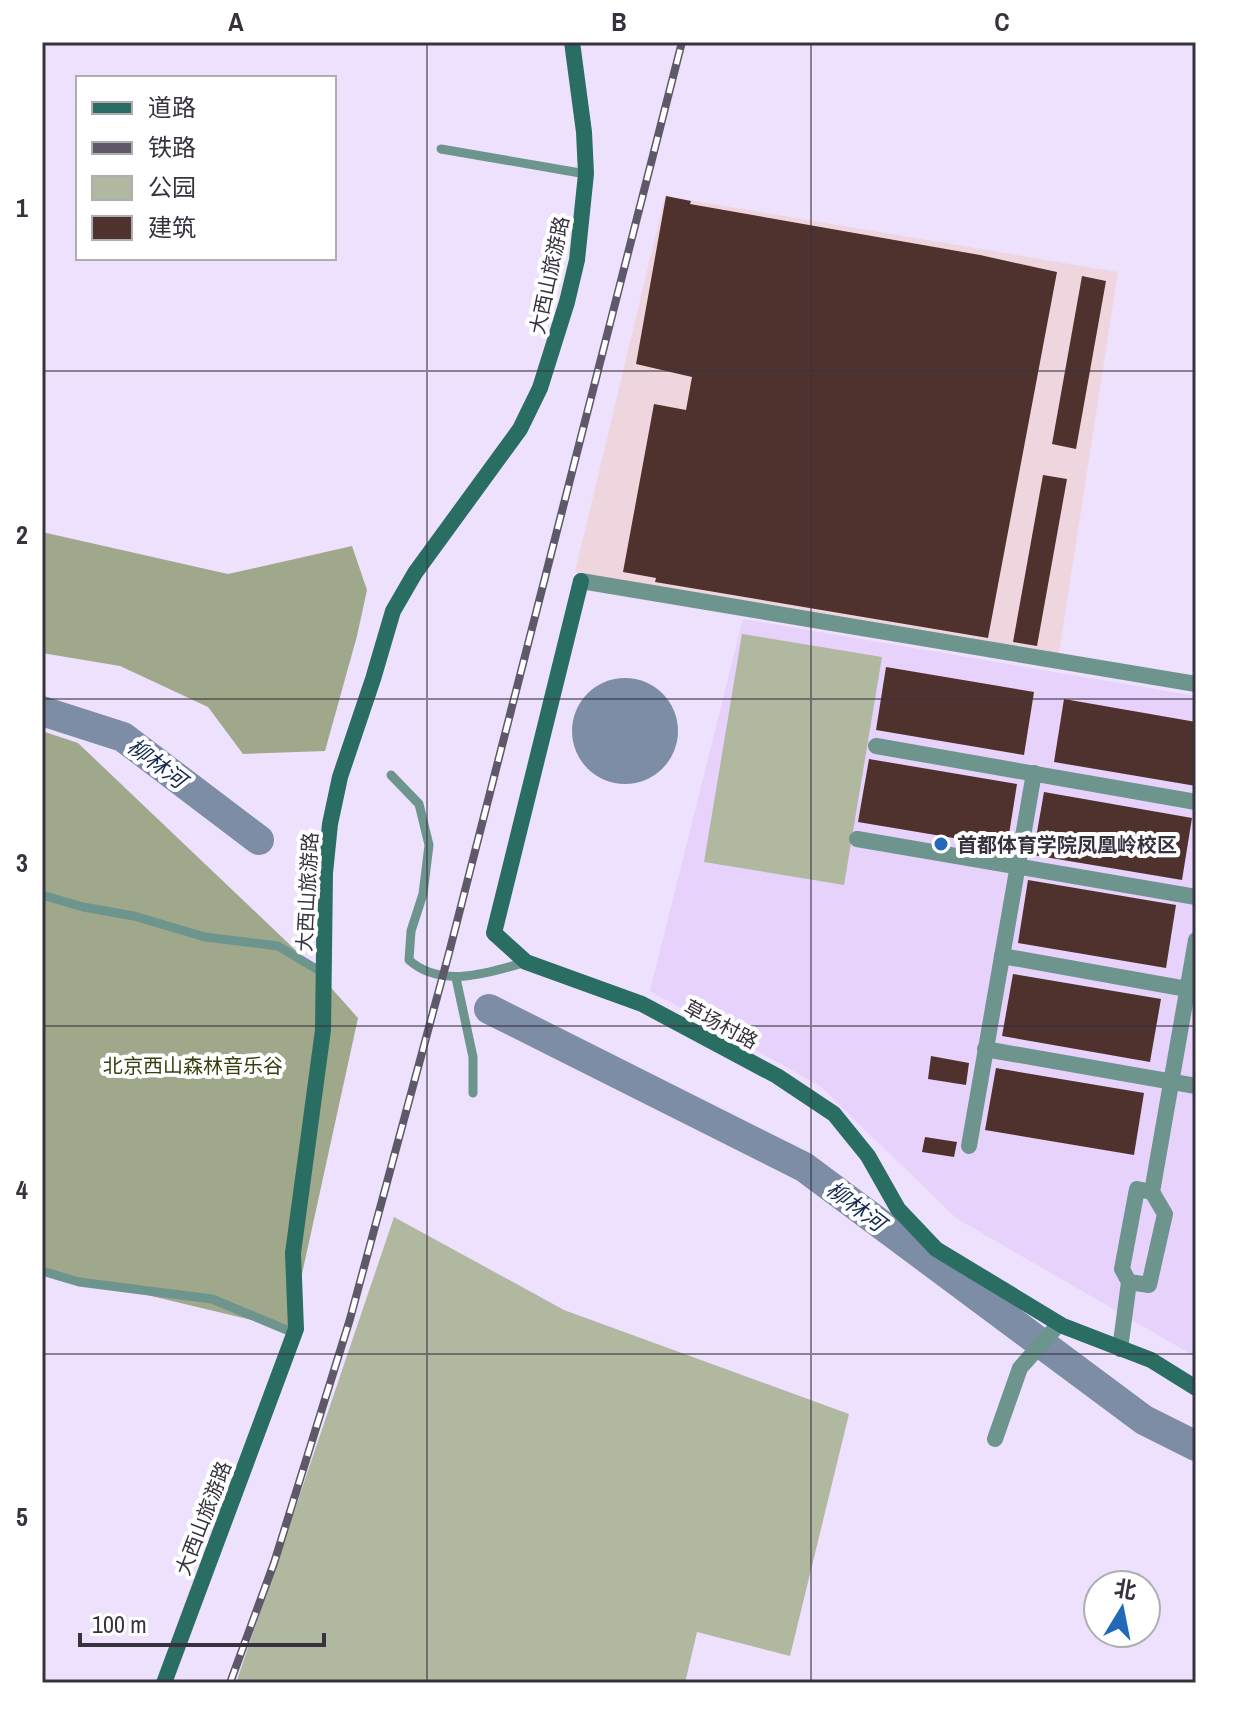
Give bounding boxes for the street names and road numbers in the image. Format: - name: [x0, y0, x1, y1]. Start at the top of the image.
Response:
- street label: 大西山旅游路: [523, 214, 575, 336]
- street label: 大西山旅游路: [290, 831, 324, 953]
- street label: 草场村路: [679, 993, 763, 1055]
- street label: 大西山旅游路: [169, 1457, 237, 1579]

